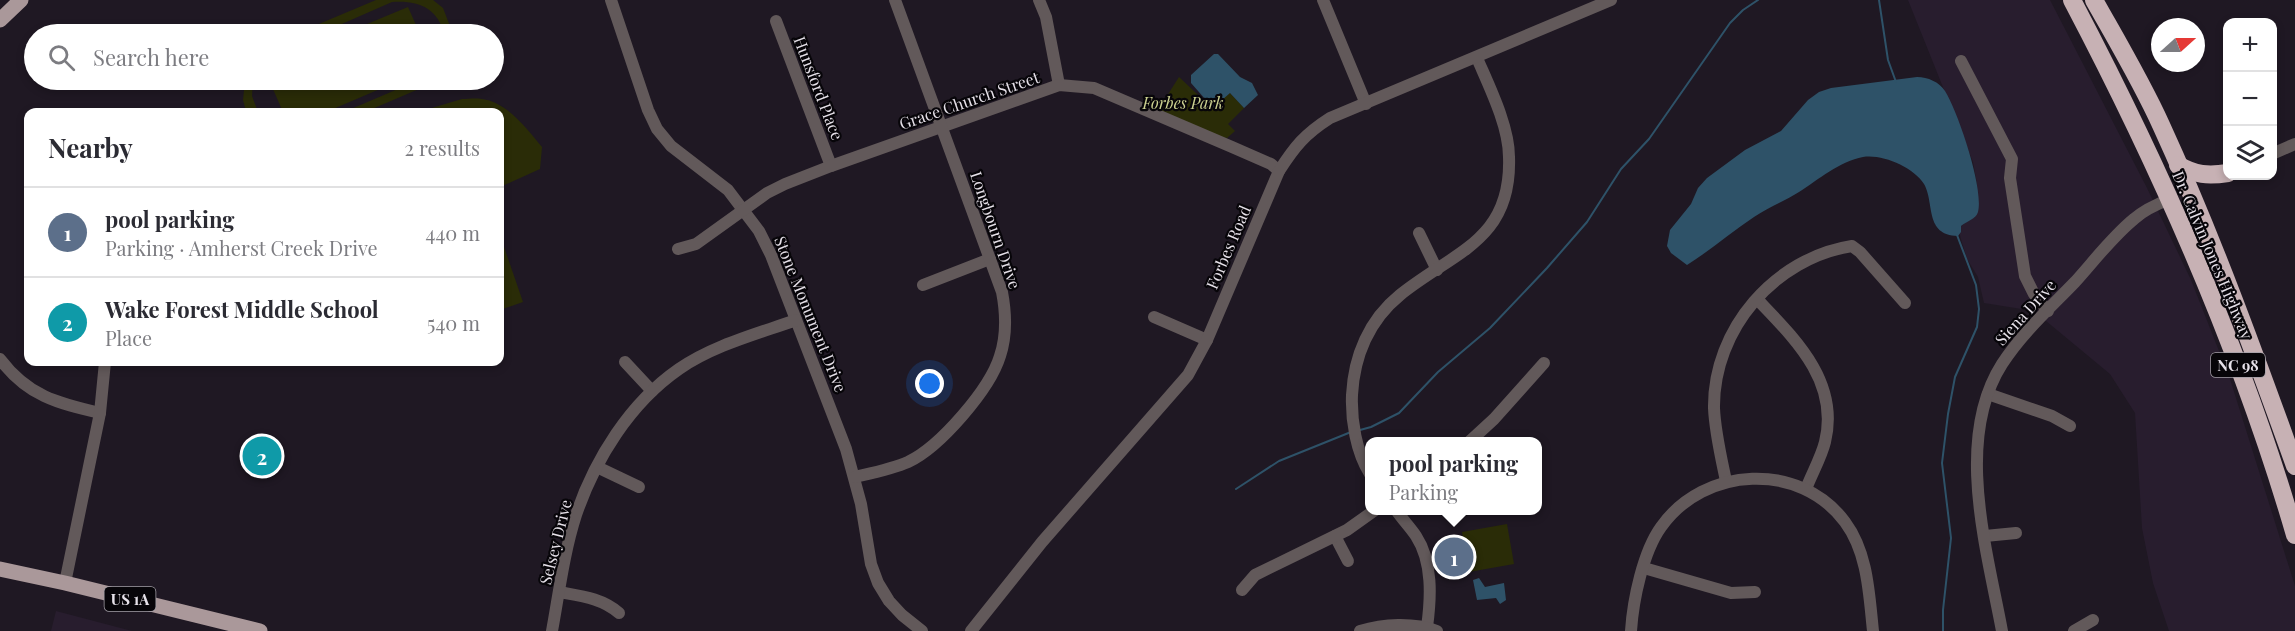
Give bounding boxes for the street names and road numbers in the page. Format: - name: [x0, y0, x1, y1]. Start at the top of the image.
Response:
- street label: Hunsford Place: [790, 33, 848, 143]
- street label: Grace Church Street: [896, 66, 1042, 134]
- street label: Longbourn Drive: [966, 168, 1026, 292]
- street label: Dr. Calvin Jones Highway: [2168, 168, 2258, 342]
- street label: Forbes Road: [1201, 202, 1255, 292]
- street label: Stone Monument Drive: [770, 233, 852, 395]
- street label: Siena Drive: [1990, 275, 2060, 349]
- road number: NC 98: [2211, 353, 2265, 377]
- street label: Selsey Drive: [534, 497, 576, 587]
- road number: US 1A: [104, 587, 156, 611]

